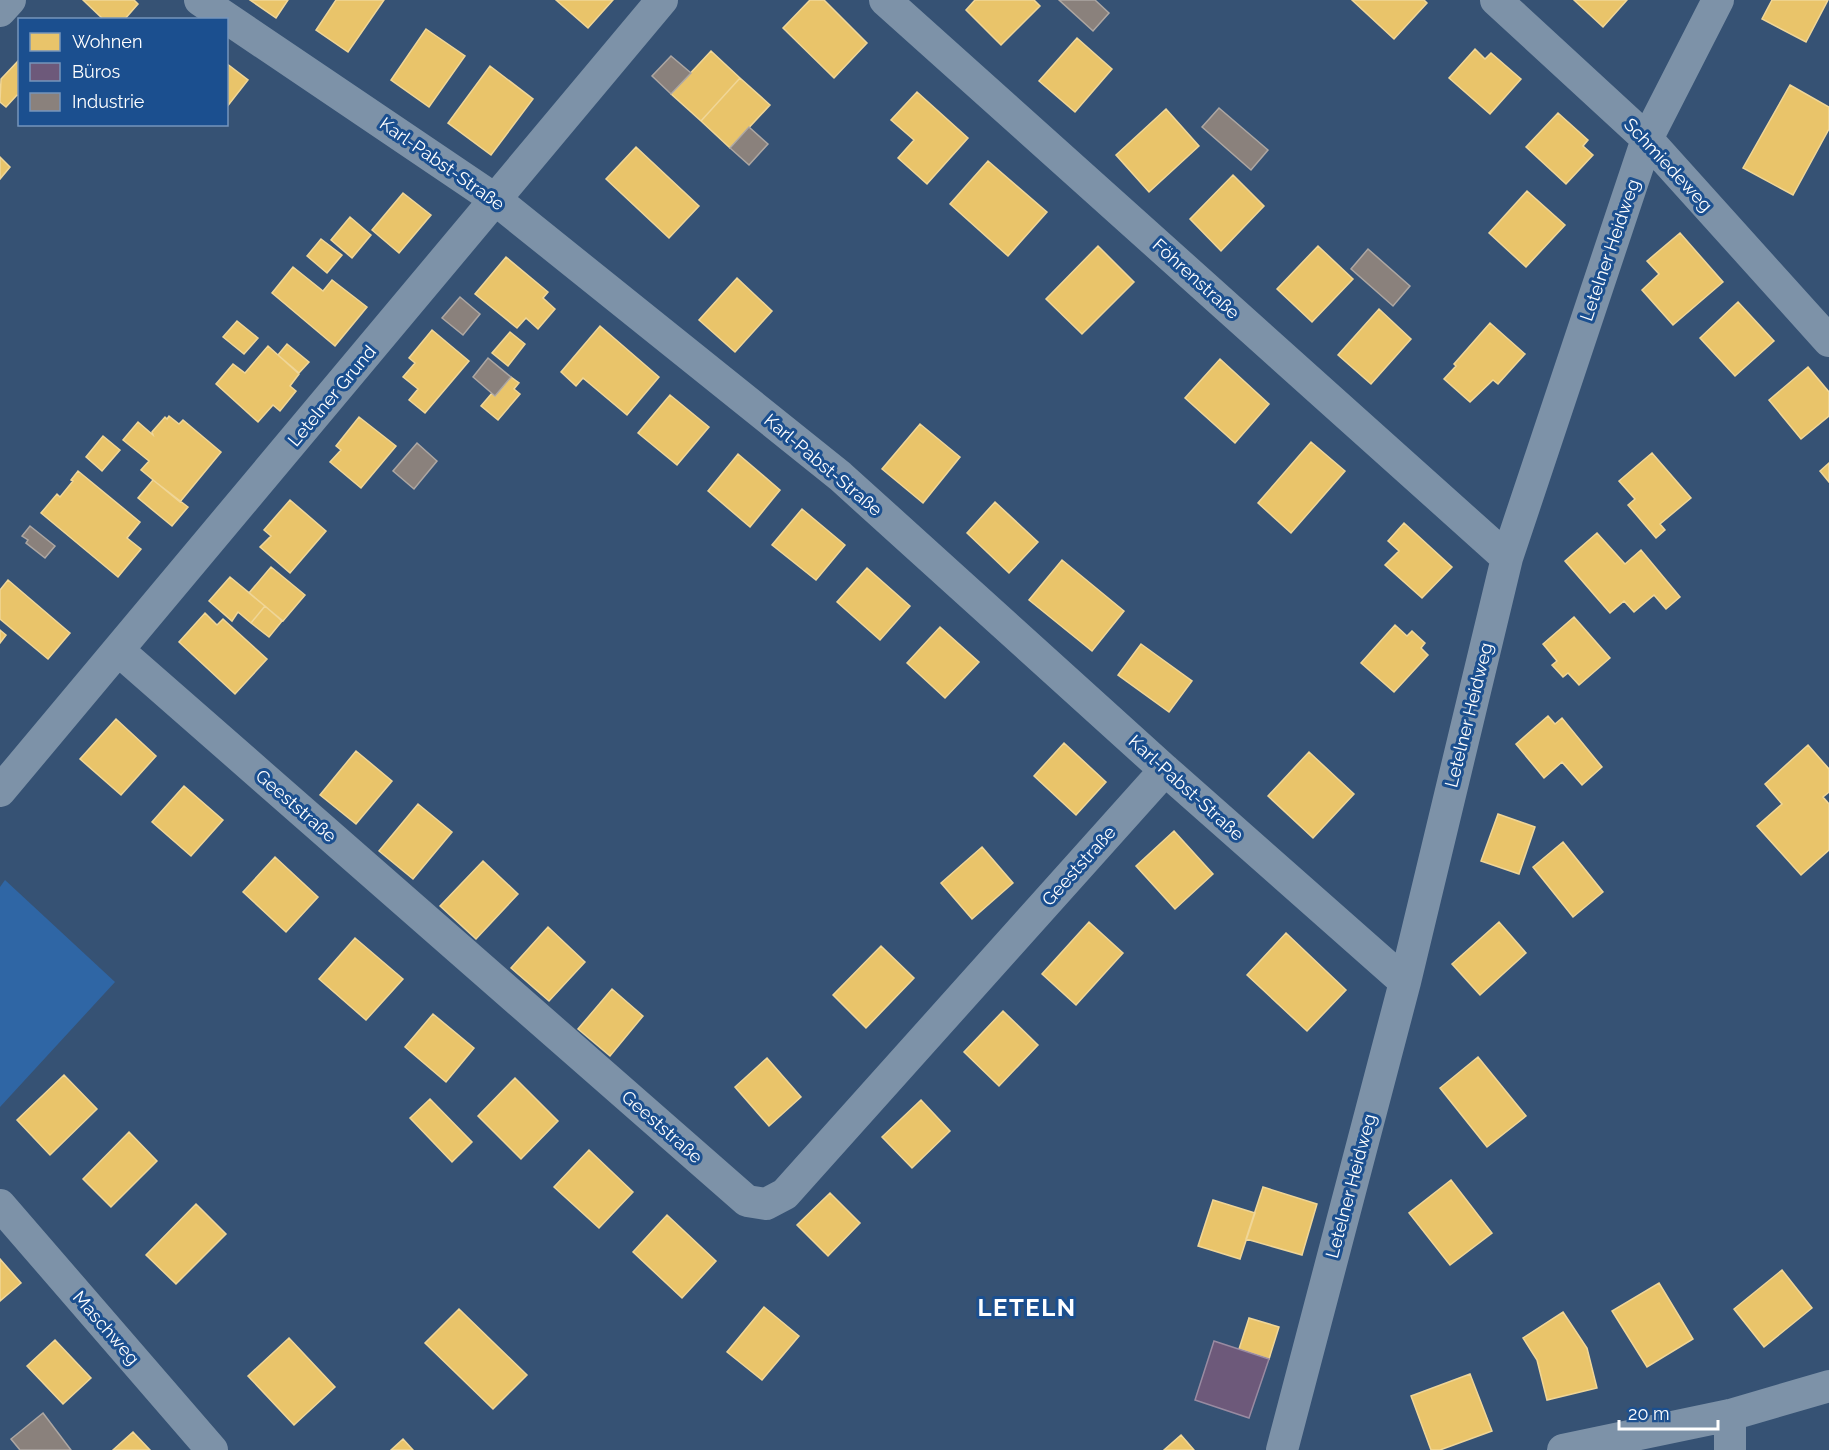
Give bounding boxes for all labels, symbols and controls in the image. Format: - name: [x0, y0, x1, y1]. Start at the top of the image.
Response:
- legend: [18, 18, 228, 126]
- text: Wohnen: [72, 31, 142, 52]
- text: Büros: [72, 61, 120, 82]
- text: Industrie: [72, 91, 145, 112]
- street label: Karl-Pabst-Straße: [376, 113, 509, 215]
- street label: Schmiedeweg: [1620, 114, 1717, 216]
- street label: Letelner Heidweg: [1575, 176, 1644, 323]
- street label: Föhrenstraße: [1149, 234, 1244, 323]
- street label: Letelner Grund: [283, 341, 380, 450]
- street label: Karl-Pabst-Straße: [760, 409, 887, 520]
- street label: Letelner Heidweg: [1440, 640, 1497, 789]
- street label: Karl-Pabst-Straße: [1124, 730, 1249, 845]
- street label: Geeststraße: [252, 765, 341, 847]
- street label: Geeststraße: [1037, 821, 1120, 910]
- street label: Geeststraße: [618, 1086, 707, 1168]
- street label: Letelner Heidweg: [1321, 1111, 1380, 1260]
- street label: Maschweg: [69, 1287, 144, 1369]
- district label: LETELN: [977, 1293, 1077, 1322]
- scale bar: [1619, 1393, 1718, 1431]
- text: 20 m: [1628, 1403, 1670, 1424]

